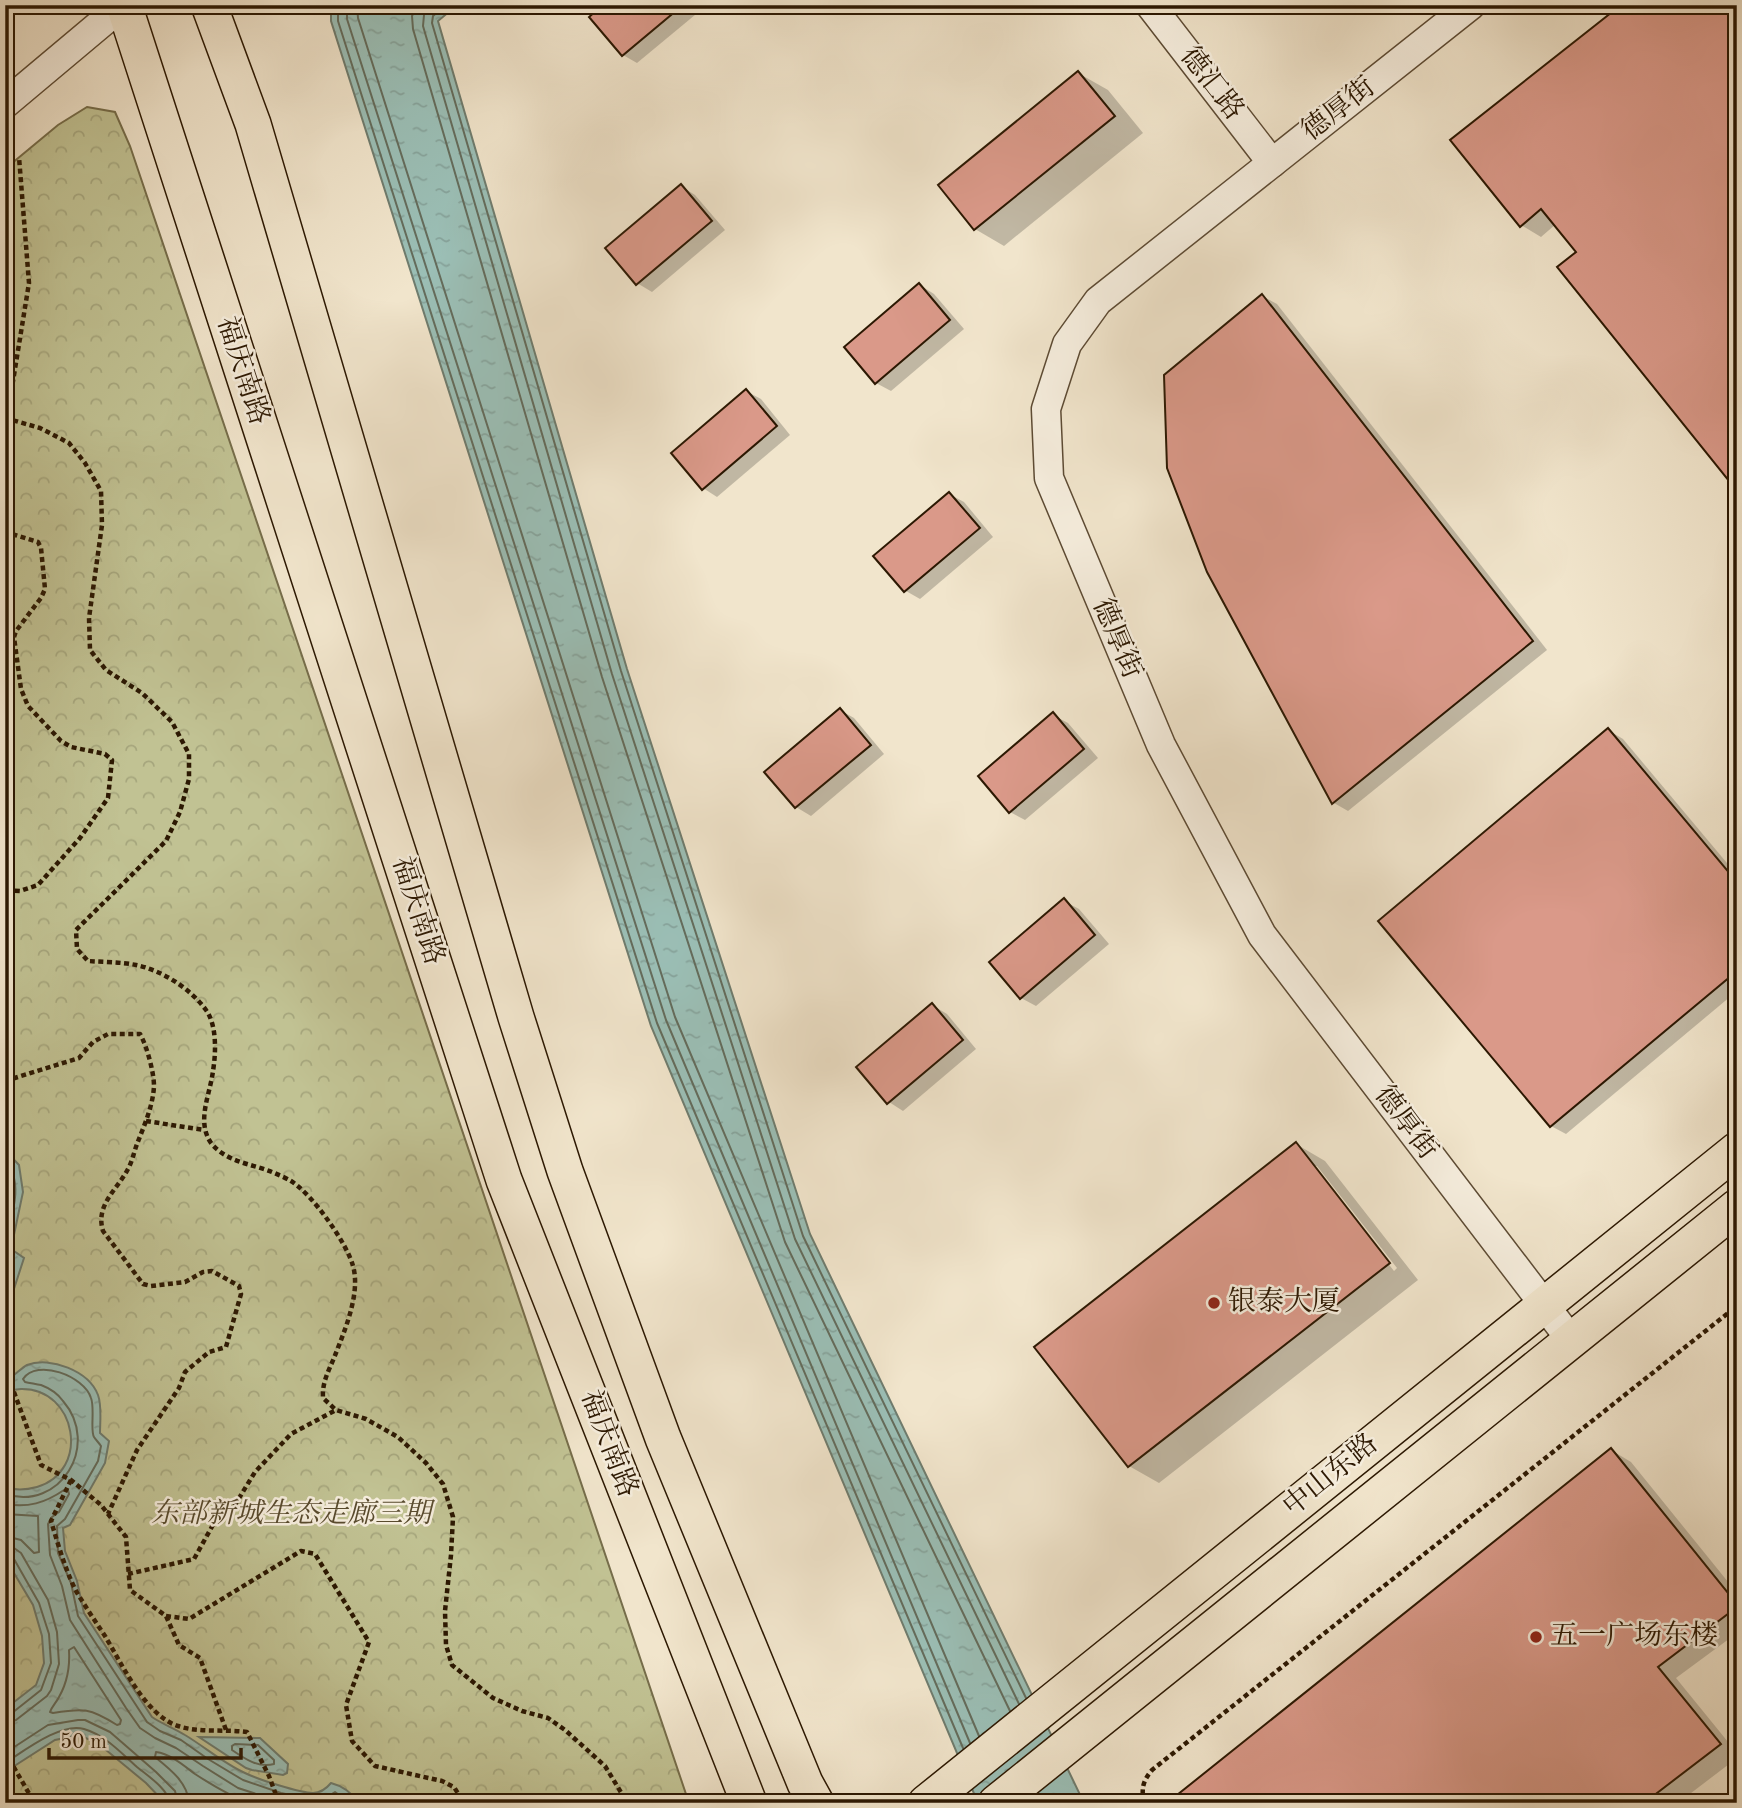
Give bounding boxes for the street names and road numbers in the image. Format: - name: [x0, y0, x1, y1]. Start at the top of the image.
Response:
- street label: 德汇路: [1174, 40, 1250, 126]
- street label: 德厚街: [1295, 71, 1381, 147]
- street label: 福庆南路: [211, 312, 275, 429]
- street label: 德厚街: [1087, 594, 1148, 683]
- street label: 福庆南路: [386, 852, 450, 969]
- street label: 德厚街: [1369, 1079, 1444, 1165]
- street label: 福庆南路: [575, 1386, 644, 1501]
- street label: 中山东路: [1277, 1428, 1383, 1522]

